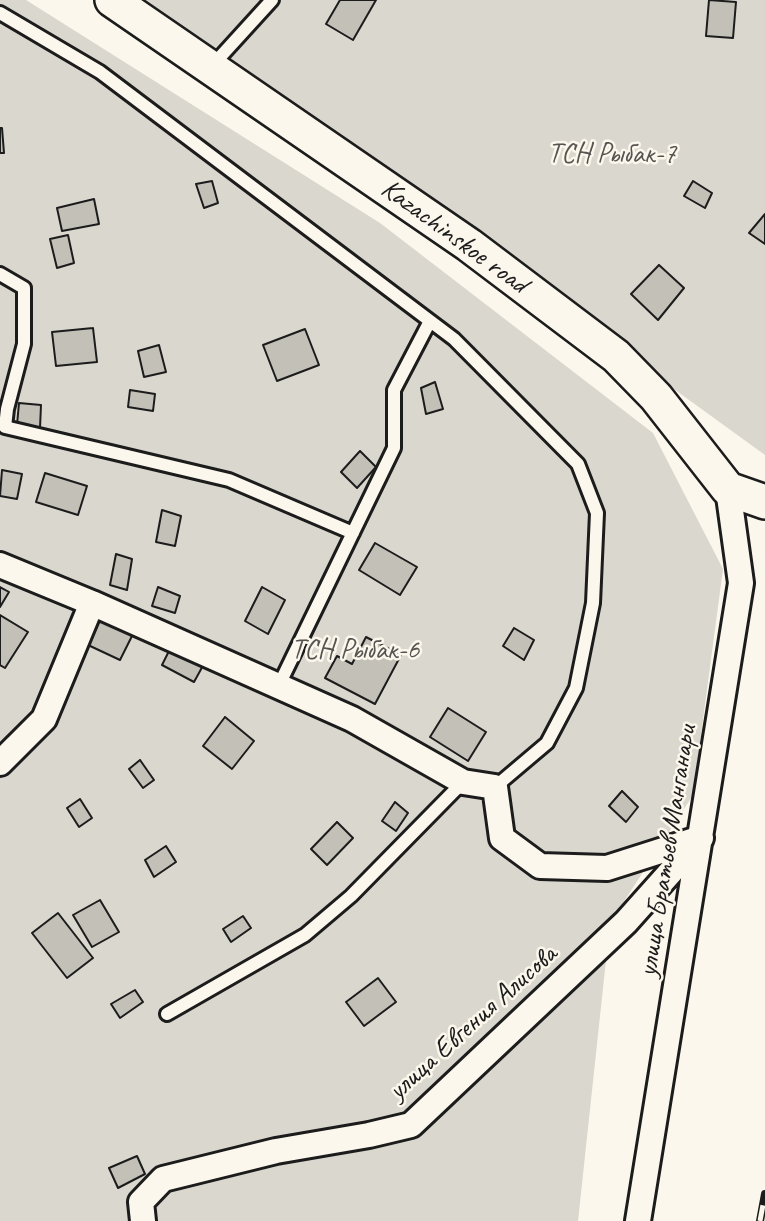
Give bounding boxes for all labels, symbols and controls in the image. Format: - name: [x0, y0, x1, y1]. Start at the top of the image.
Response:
- park label: ТСН Рыбак-7: [548, 138, 676, 172]
- street label: Kazachinskoe road: [374, 173, 534, 301]
- park label: ТСН Рыбак-6: [291, 634, 419, 668]
- street label: улица Братьев Манганари: [632, 723, 704, 979]
- street label: улица Евгения Алисова: [382, 938, 564, 1108]

